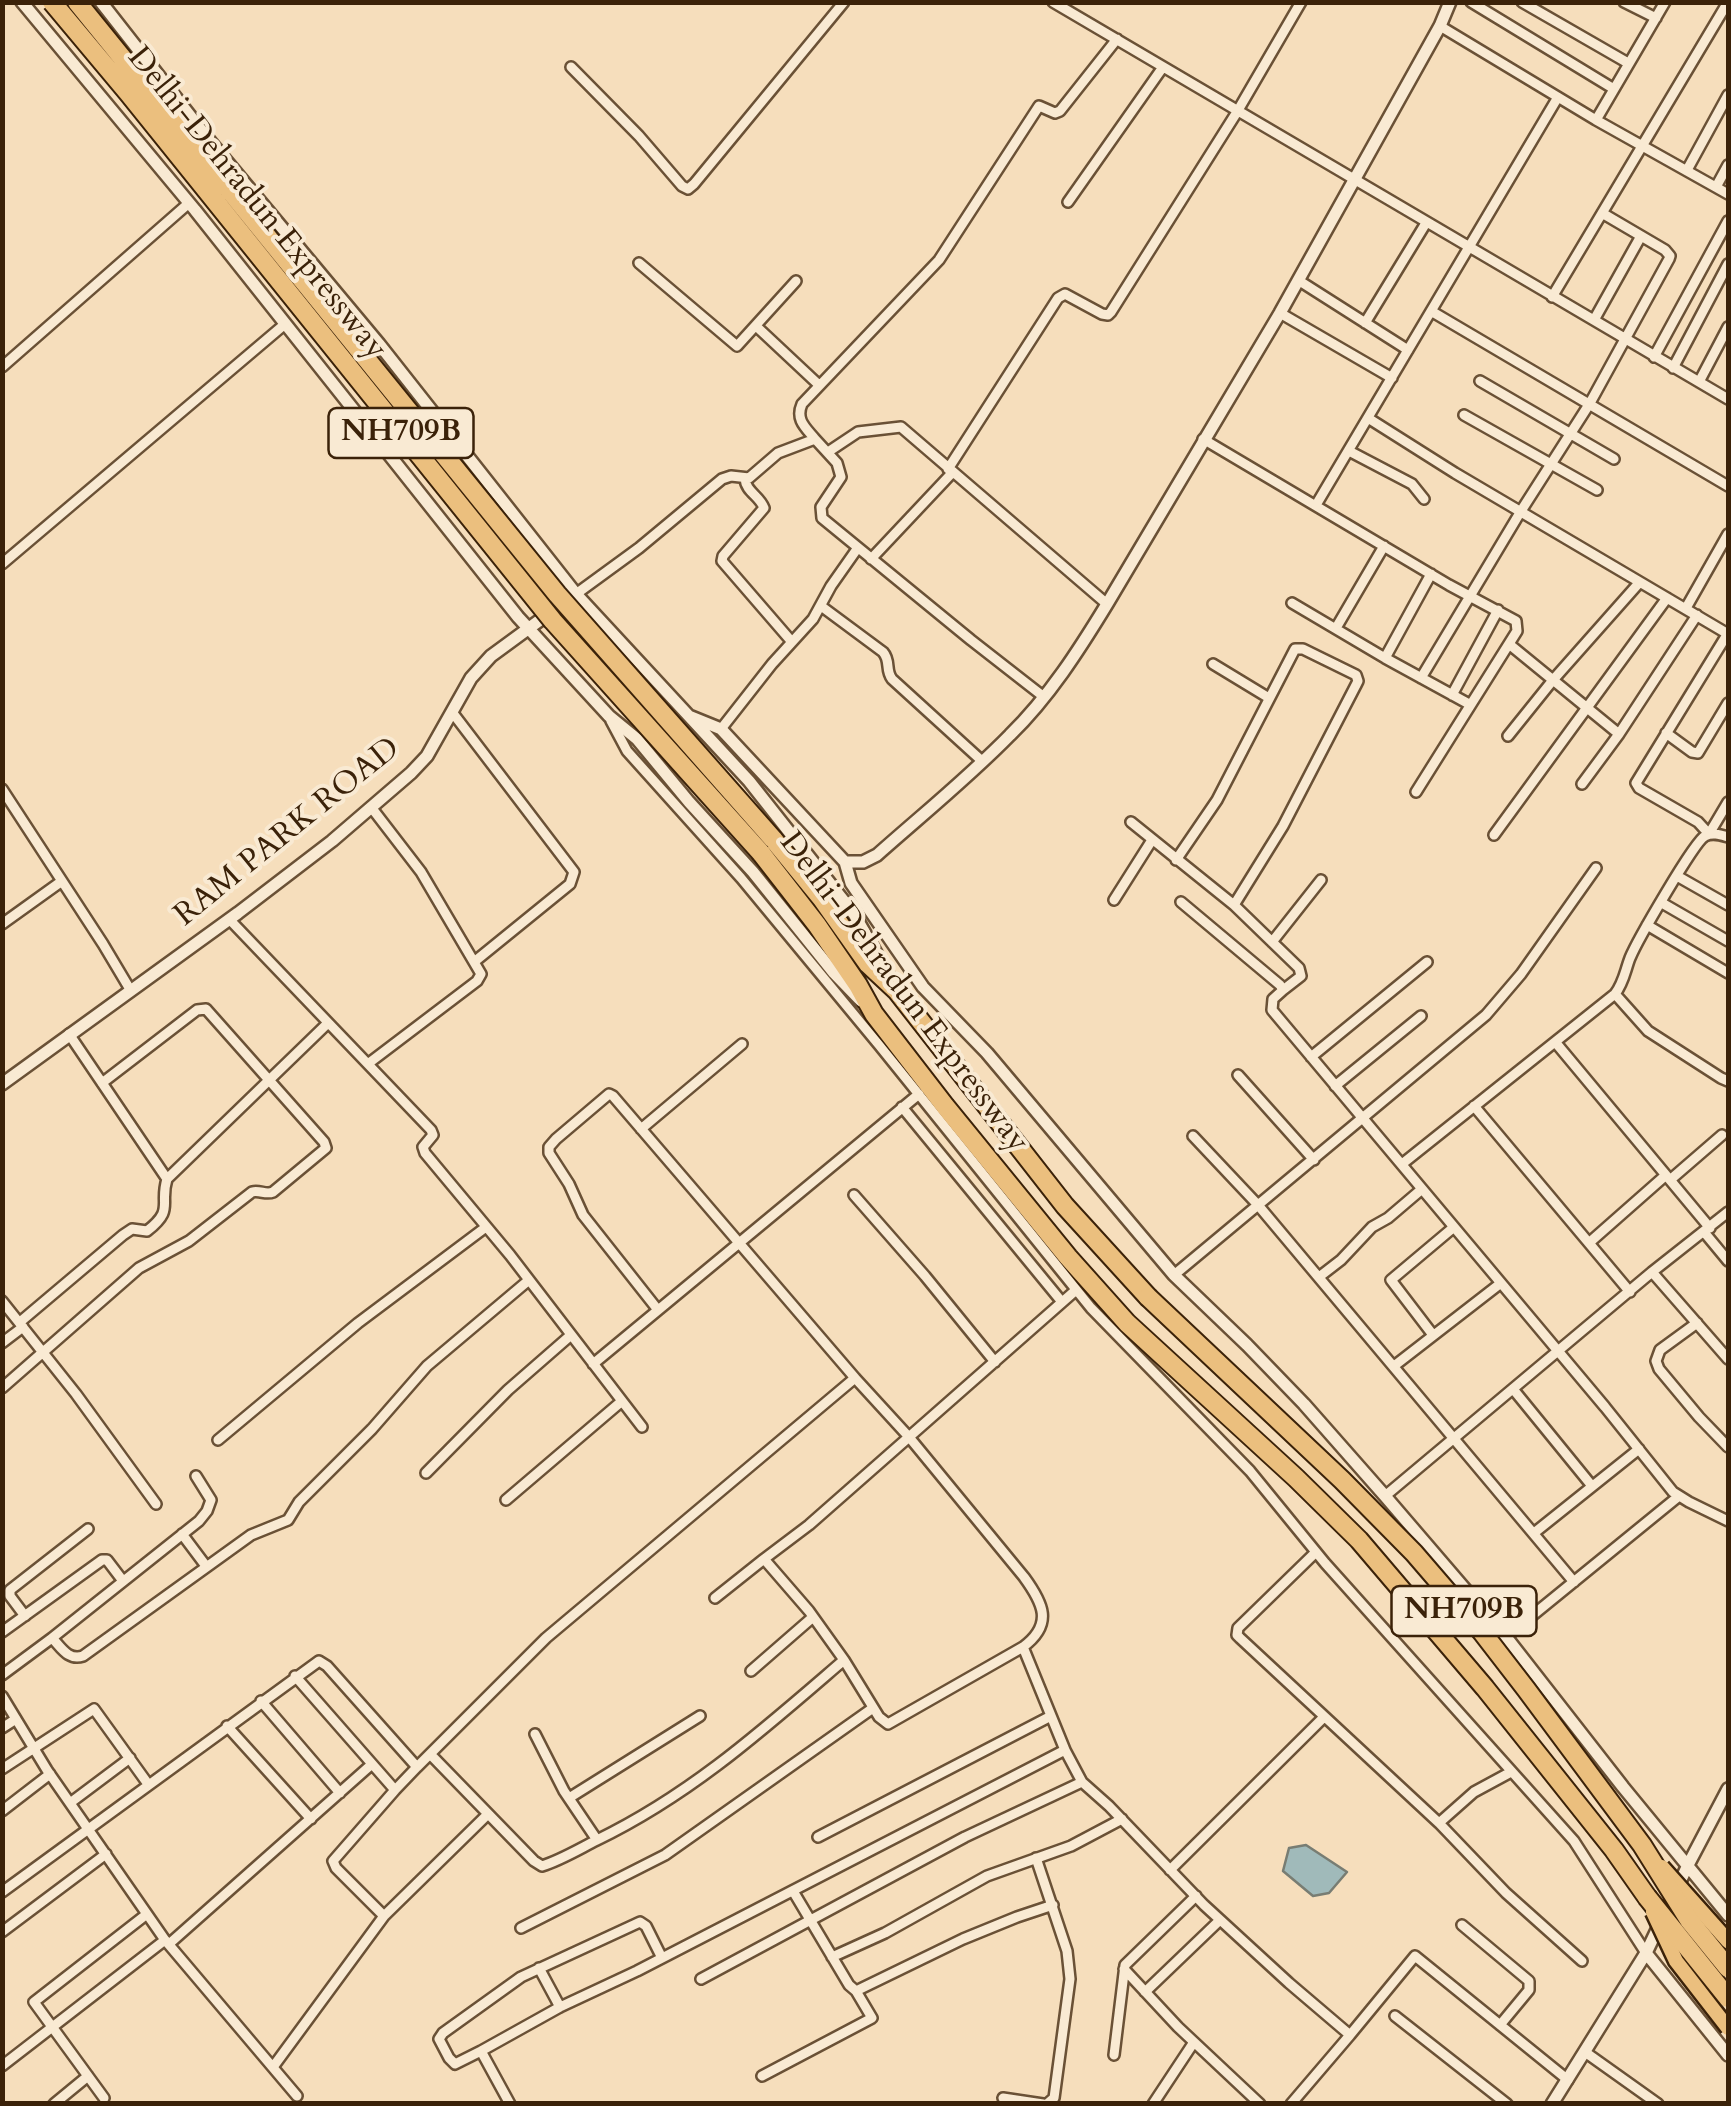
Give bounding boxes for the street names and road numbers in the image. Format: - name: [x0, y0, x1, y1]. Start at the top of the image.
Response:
- street label: Delhi-Dehradun Expressway: [118, 40, 394, 368]
- road number: NH709B: [328, 408, 474, 458]
- street label: RAM PARK ROAD: [168, 730, 408, 936]
- street label: Delhi-Dehradun Expressway: [770, 825, 1036, 1161]
- road number: NH709B: [1392, 1586, 1536, 1636]

